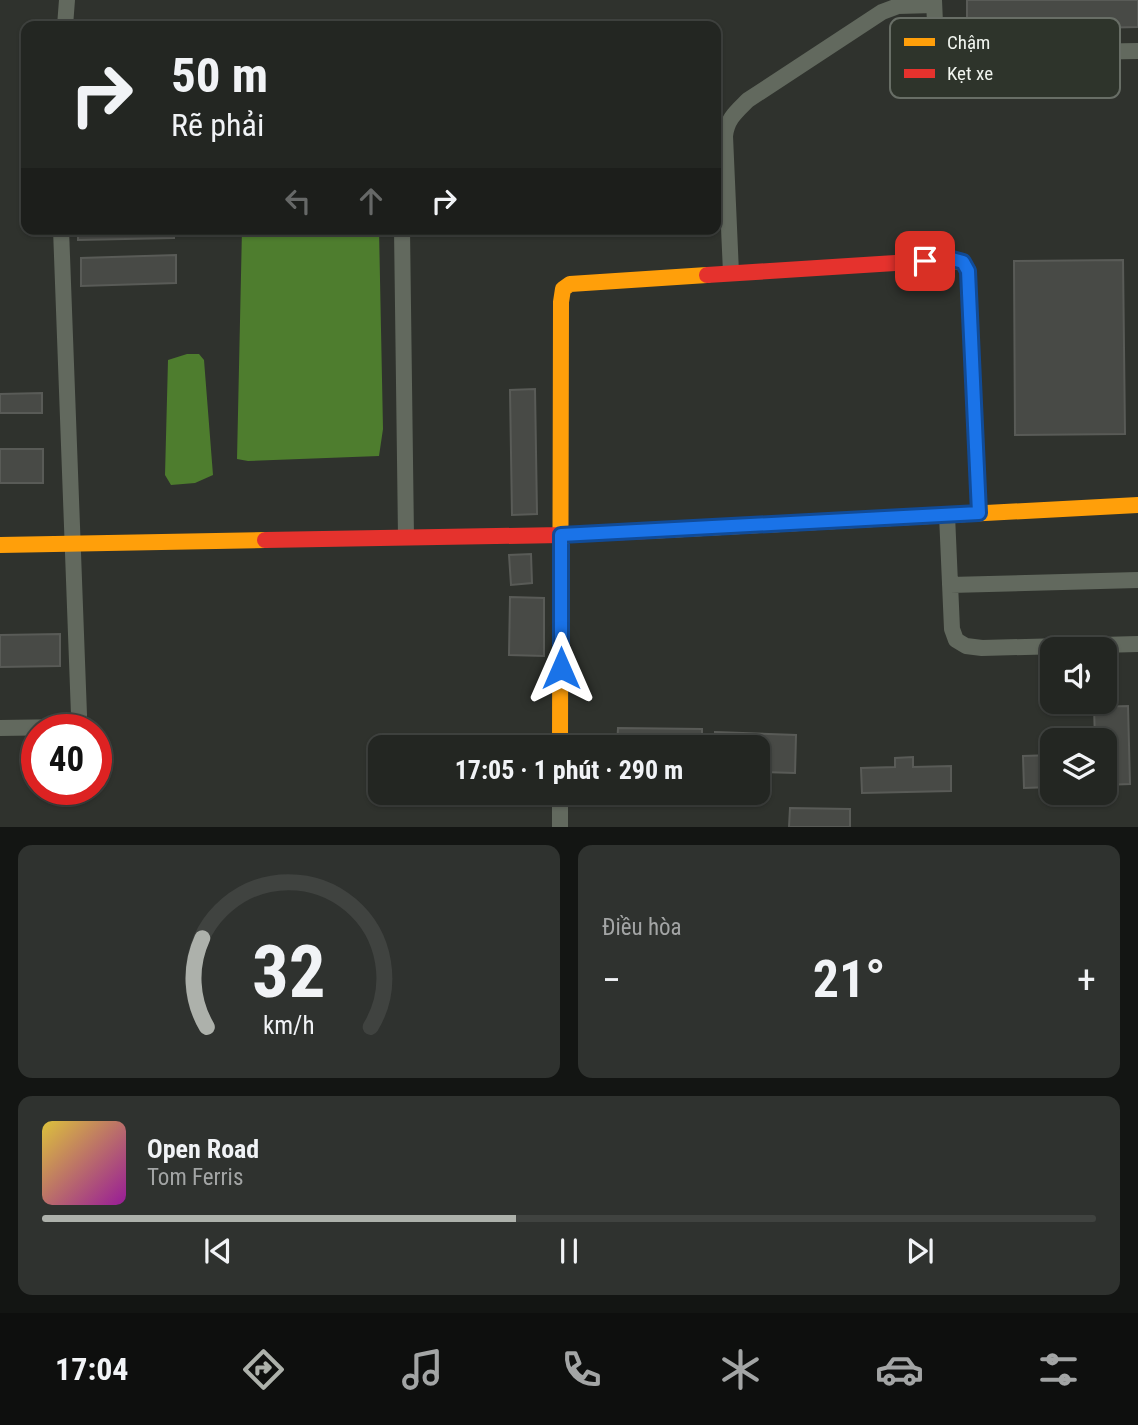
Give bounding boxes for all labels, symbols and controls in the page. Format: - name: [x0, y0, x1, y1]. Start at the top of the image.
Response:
- legend: [890, 18, 1120, 98]
- text: Chậm: [947, 31, 990, 54]
- text: 50 m: [171, 47, 268, 104]
- icon: right: [56, 49, 147, 140]
- text: Kẹt xe: [947, 62, 993, 85]
- text: Rẽ phải: [171, 106, 264, 144]
- icon: left: [279, 182, 317, 220]
- icon: ahead: [352, 182, 390, 220]
- icon: right: [425, 182, 463, 220]
- pin: [895, 231, 955, 291]
- icon: arrive: [906, 242, 944, 280]
- position arrow: [524, 631, 598, 705]
- map controls: [1040, 637, 1117, 805]
- button: sound: [1040, 637, 1117, 714]
- speed limit sign: 40: [21, 714, 112, 805]
- button: layers: [1040, 728, 1117, 805]
- text: 17:05 · 1 phút · 290 m: [455, 755, 683, 785]
- text: Điều hòa: [602, 914, 682, 941]
- text: 32: [252, 930, 326, 1016]
- text: 21°: [813, 949, 885, 1010]
- text: −: [602, 958, 621, 1002]
- text: +: [1077, 958, 1096, 1002]
- text: km/h: [263, 1011, 315, 1040]
- text: Open Road: [147, 1134, 259, 1164]
- text: Tom Ferris: [147, 1164, 243, 1191]
- icon: previous: [199, 1232, 237, 1270]
- icon: pause: [550, 1232, 588, 1270]
- icon: next: [901, 1232, 939, 1270]
- icon: directions: [239, 1345, 288, 1394]
- icon: music: [398, 1345, 447, 1394]
- icon: phone: [557, 1345, 606, 1394]
- icon: climate: [716, 1345, 765, 1394]
- icon: car: [875, 1345, 924, 1394]
- icon: filters: [1034, 1345, 1083, 1394]
- text: 17:04: [55, 1350, 128, 1388]

